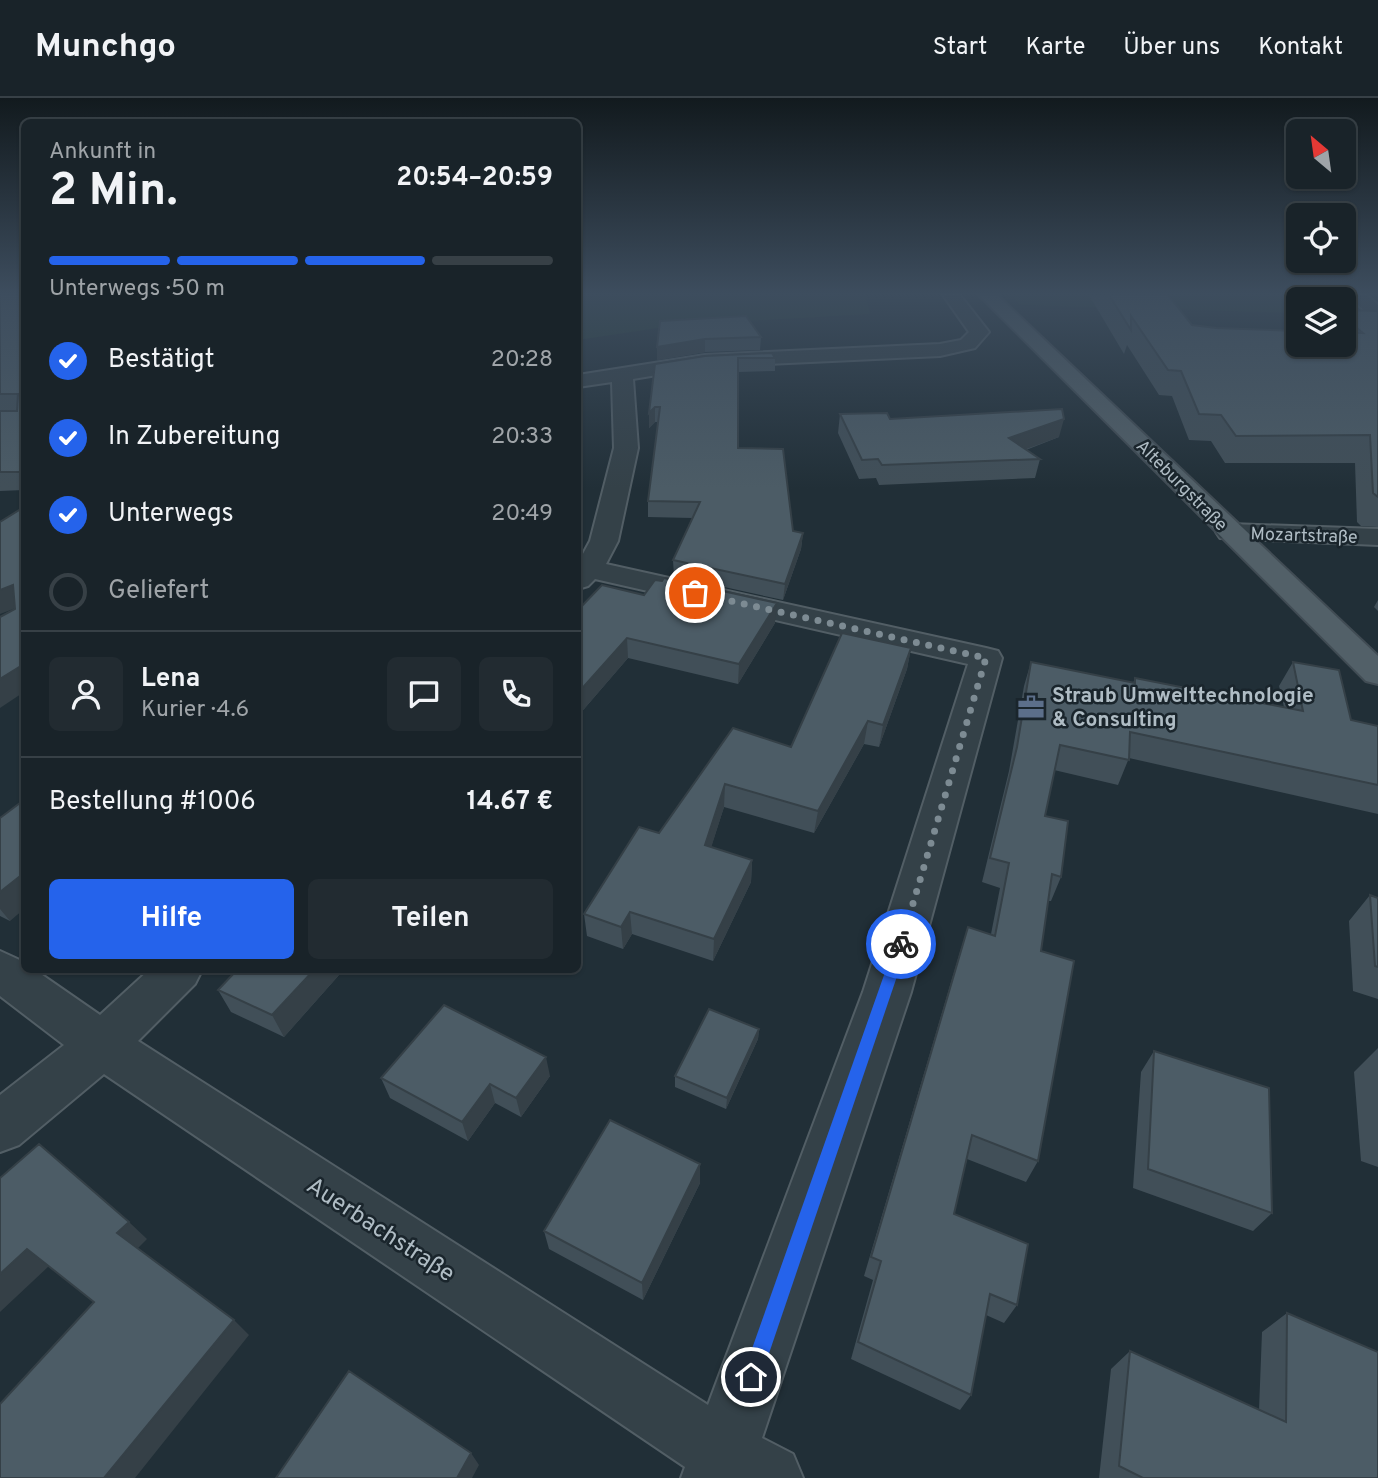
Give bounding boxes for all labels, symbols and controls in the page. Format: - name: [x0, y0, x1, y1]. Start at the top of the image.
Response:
- text: Munchgo: [35, 27, 176, 69]
- text: Start: [933, 33, 987, 63]
- text: Karte: [1025, 33, 1085, 63]
- text: Über uns: [1123, 33, 1220, 63]
- text: Kontakt: [1258, 33, 1343, 63]
- north arrow: [1286, 119, 1356, 189]
- map controls: [1286, 119, 1356, 357]
- text: Ankunft in: [49, 138, 156, 167]
- text: 20:54–20:59: [396, 162, 553, 195]
- text: 2 Min.: [49, 163, 178, 222]
- button: locate: [1286, 203, 1356, 273]
- text: Unterwegs · 50 m: [49, 275, 225, 304]
- button: layers: [1286, 287, 1356, 357]
- icon: check: [49, 342, 87, 380]
- text: Bestätigt: [108, 344, 215, 377]
- text: 20:28: [491, 346, 553, 375]
- icon: check: [49, 419, 87, 457]
- text: In Zubereitung: [108, 421, 280, 454]
- text: 20:33: [491, 423, 553, 452]
- street label: Alteburgstraße: [1130, 435, 1232, 537]
- icon: check: [49, 496, 87, 534]
- text: Unterwegs: [108, 498, 234, 531]
- text: 20:49: [491, 500, 553, 529]
- street label: Mozartstraße: [1250, 523, 1358, 550]
- pin: [665, 563, 725, 623]
- icon: bag: [676, 574, 714, 612]
- text: Geliefert: [108, 575, 209, 608]
- button: person: [49, 657, 123, 731]
- button: chat: [387, 657, 461, 731]
- button: phone: [479, 657, 553, 731]
- text: Lena: [141, 663, 200, 696]
- place label: Straub Umwelttechnologie & Consulting: [1052, 683, 1314, 734]
- office icon: Straub Umwelttechnologie & Consulting: [1016, 692, 1046, 722]
- text: Kurier · 4.6: [141, 696, 249, 725]
- text: Bestellung #1006: [49, 786, 256, 819]
- text: 14.67 €: [467, 786, 553, 819]
- button: Hilfe: [49, 879, 294, 959]
- button: Teilen: [308, 879, 553, 959]
- courier: [866, 909, 936, 979]
- icon: bike: [882, 925, 920, 963]
- street label: Auerbachstraße: [300, 1172, 460, 1290]
- pin: [721, 1347, 781, 1407]
- icon: home: [732, 1358, 770, 1396]

